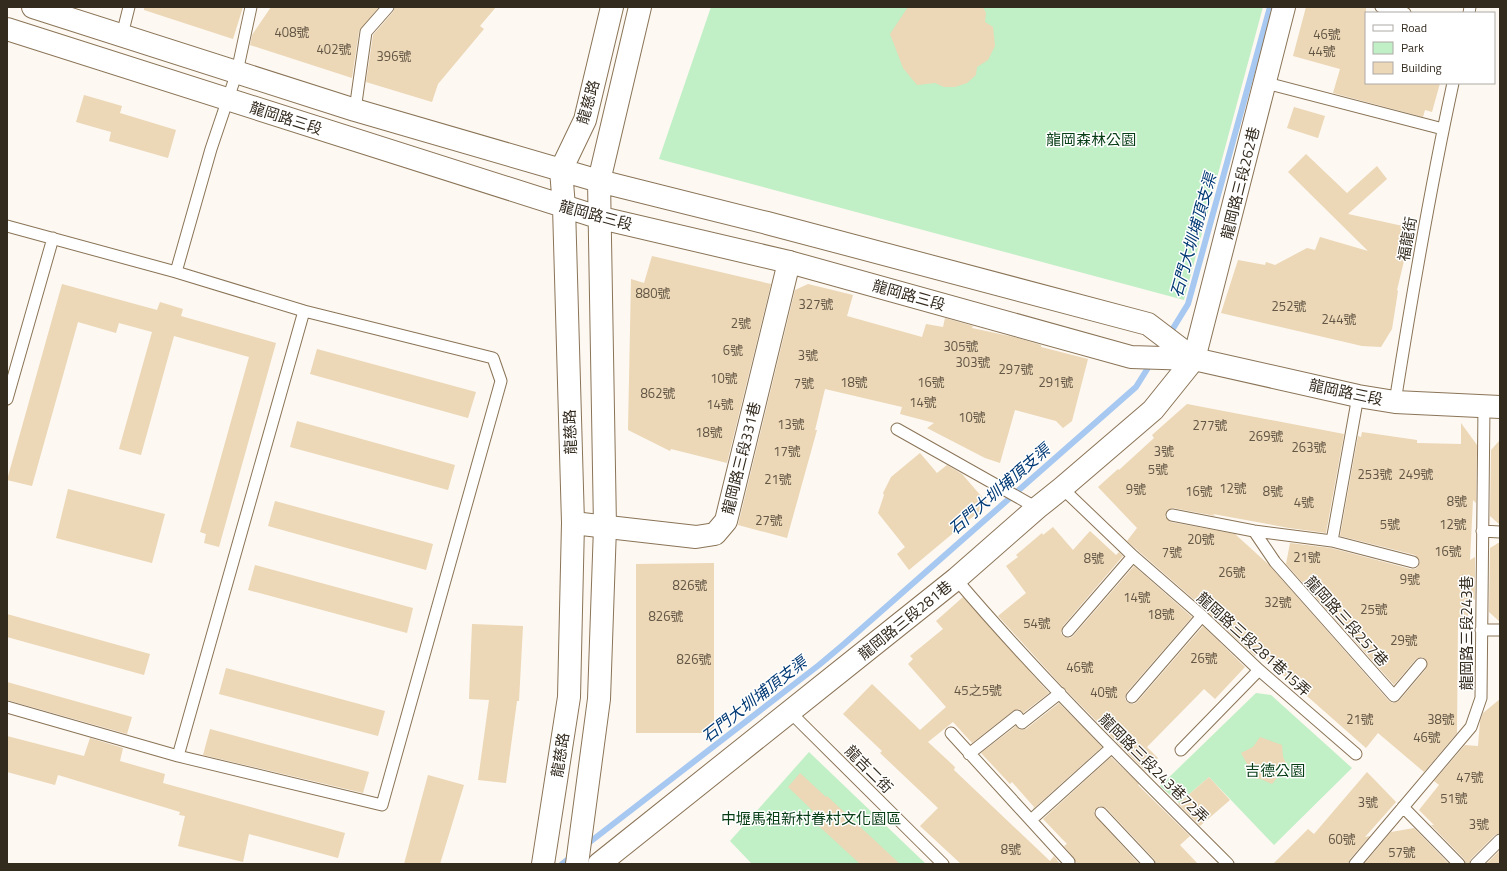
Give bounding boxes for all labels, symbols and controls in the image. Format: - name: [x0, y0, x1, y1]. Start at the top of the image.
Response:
- legend: [1365, 12, 1495, 84]
- text: Road: [1401, 18, 1427, 37]
- house number: 408號: [275, 22, 309, 42]
- house number: 46號: [1313, 24, 1341, 44]
- text: Park: [1401, 38, 1424, 57]
- house number: 402號: [317, 39, 351, 59]
- house number: 44號: [1308, 41, 1336, 61]
- house number: 396號: [377, 46, 411, 66]
- text: Building: [1401, 58, 1442, 77]
- street label: 龍慈路: [571, 77, 605, 127]
- street label: 龍岡路三段: [247, 95, 325, 141]
- street label: 龍岡路三段262巷: [1215, 124, 1265, 242]
- park label: 龍岡森林公園: [1046, 128, 1136, 151]
- water label: 石門大圳埔頂支渠: [1164, 168, 1223, 300]
- street label: 龍岡路三段: [557, 194, 635, 236]
- street label: 福龍街: [1392, 215, 1422, 263]
- street label: 龍岡路三段: [870, 274, 948, 316]
- house number: 880號: [636, 283, 670, 303]
- house number: 327號: [799, 294, 833, 314]
- house number: 252號: [1272, 296, 1306, 316]
- house number: 244號: [1322, 309, 1356, 329]
- house number: 2號: [731, 313, 751, 333]
- house number: 305號: [944, 336, 978, 356]
- house number: 6號: [723, 340, 743, 360]
- house number: 3號: [798, 345, 818, 365]
- house number: 303號: [956, 352, 990, 372]
- house number: 297號: [999, 359, 1033, 379]
- house number: 10號: [710, 368, 738, 388]
- house number: 18號: [840, 372, 868, 392]
- house number: 16號: [917, 372, 945, 392]
- house number: 291號: [1039, 372, 1073, 392]
- house number: 7號: [794, 373, 814, 393]
- street label: 龍岡路三段: [1307, 373, 1385, 411]
- house number: 862號: [641, 383, 675, 403]
- house number: 14號: [909, 392, 937, 412]
- house number: 14號: [706, 394, 734, 414]
- street label: 龍岡路三段331巷: [716, 399, 766, 517]
- house number: 10號: [958, 407, 986, 427]
- street label: 龍慈路: [558, 409, 582, 455]
- house number: 13號: [777, 414, 805, 434]
- house number: 277號: [1193, 415, 1227, 435]
- house number: 18號: [695, 422, 723, 442]
- house number: 269號: [1249, 426, 1283, 446]
- water label: 石門大圳埔頂支渠: [943, 437, 1057, 540]
- house number: 263號: [1292, 437, 1326, 457]
- house number: 17號: [773, 441, 801, 461]
- house number: 3號: [1154, 441, 1174, 461]
- house number: 5號: [1148, 459, 1168, 479]
- house number: 253號: [1358, 464, 1392, 484]
- house number: 249號: [1399, 464, 1433, 484]
- house number: 21號: [764, 469, 792, 489]
- house number: 12號: [1219, 478, 1247, 498]
- house number: 9號: [1126, 479, 1146, 499]
- house number: 16號: [1185, 481, 1213, 501]
- house number: 8號: [1263, 481, 1283, 501]
- house number: 8號: [1447, 491, 1467, 511]
- house number: 4號: [1294, 492, 1314, 512]
- house number: 27號: [755, 510, 783, 530]
- house number: 5號: [1380, 514, 1400, 534]
- house number: 12號: [1439, 514, 1467, 534]
- house number: 20號: [1187, 529, 1215, 549]
- house number: 16號: [1434, 541, 1462, 561]
- house number: 7號: [1162, 542, 1182, 562]
- house number: 21號: [1293, 547, 1321, 567]
- house number: 8號: [1084, 548, 1104, 568]
- house number: 26號: [1218, 562, 1246, 582]
- house number: 9號: [1400, 569, 1420, 589]
- street label: 龍岡路三段257巷: [1300, 570, 1394, 672]
- house number: 826號: [673, 575, 707, 595]
- street label: 龍岡路三段281巷: [853, 575, 957, 665]
- street label: 龍岡路三段243巷: [1455, 575, 1478, 691]
- street label: 龍岡路三段281巷15弄: [1192, 586, 1316, 702]
- house number: 14號: [1123, 587, 1151, 607]
- house number: 32號: [1264, 592, 1292, 612]
- house number: 25號: [1360, 599, 1388, 619]
- house number: 18號: [1147, 604, 1175, 624]
- house number: 826號: [649, 606, 683, 626]
- house number: 54號: [1023, 613, 1051, 633]
- house number: 29號: [1390, 630, 1418, 650]
- house number: 26號: [1190, 648, 1218, 668]
- house number: 826號: [677, 649, 711, 669]
- water label: 石門大圳埔頂支渠: [696, 649, 813, 748]
- house number: 46號: [1066, 657, 1094, 677]
- house number: 45之5號: [954, 680, 1002, 700]
- house number: 40號: [1090, 682, 1118, 702]
- street label: 龍岡路三段243巷72弄: [1094, 708, 1214, 828]
- house number: 21號: [1346, 709, 1374, 729]
- house number: 38號: [1427, 709, 1455, 729]
- house number: 46號: [1413, 727, 1441, 747]
- street label: 龍慈路: [545, 731, 575, 779]
- street label: 龍吉二街: [840, 740, 898, 798]
- park label: 吉德公園: [1245, 759, 1305, 782]
- house number: 47號: [1456, 767, 1484, 787]
- house number: 51號: [1440, 788, 1468, 808]
- house number: 3號: [1358, 792, 1378, 812]
- park label: 中壢馬祖新村眷村文化園區: [721, 807, 901, 830]
- house number: 3號: [1469, 814, 1489, 834]
- house number: 60號: [1328, 829, 1356, 849]
- house number: 8號: [1001, 839, 1021, 859]
- house number: 57號: [1388, 842, 1416, 862]

